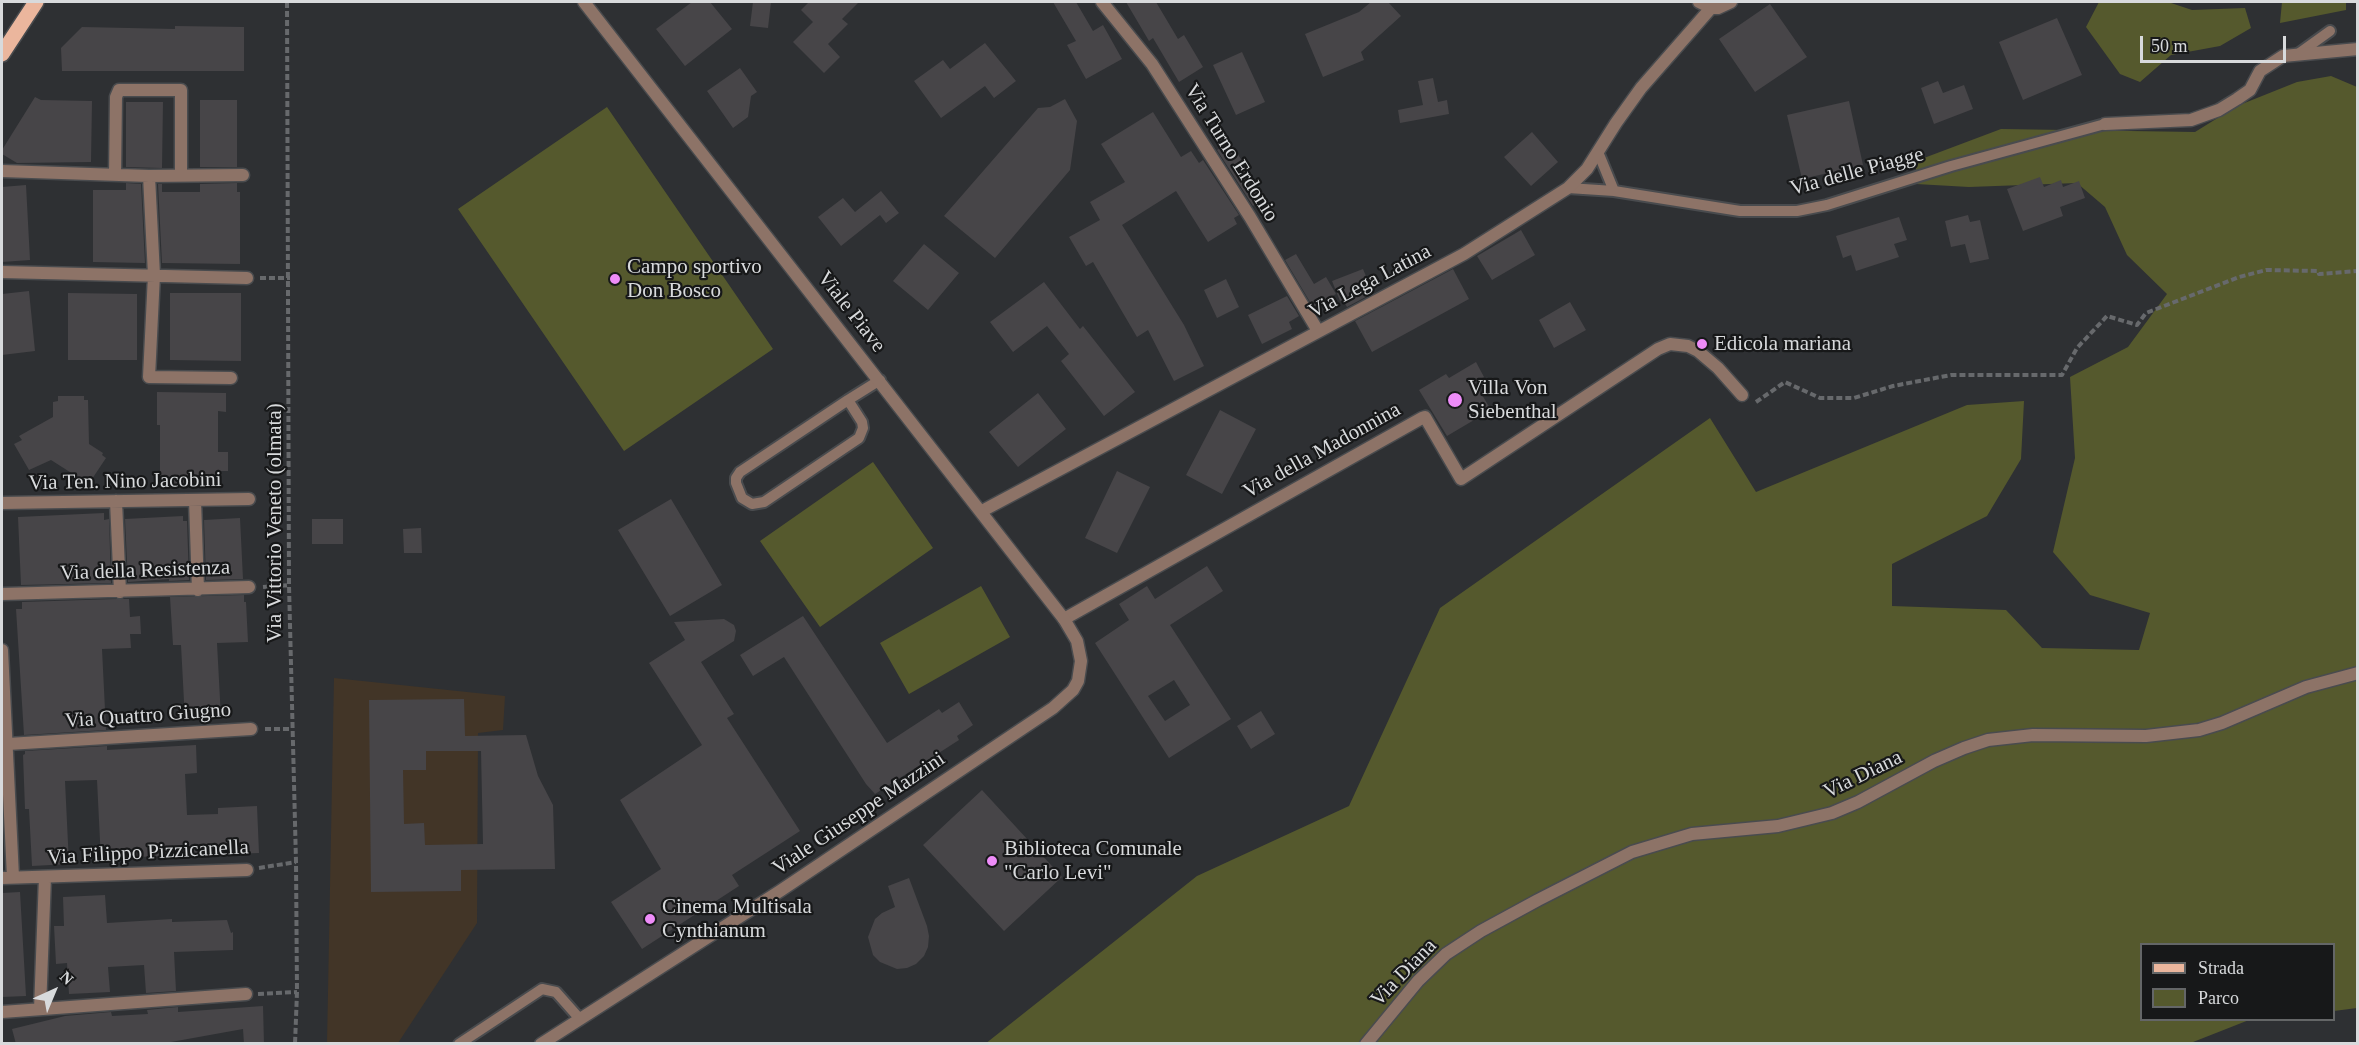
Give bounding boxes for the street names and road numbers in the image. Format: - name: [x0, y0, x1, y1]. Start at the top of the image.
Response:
- street label: Via Turno Erdonio: [1179, 79, 1283, 227]
- street label: Via delle Piagge: [1787, 142, 1927, 202]
- street label: Via Lega Latina: [1304, 239, 1436, 325]
- street label: Viale Piave: [811, 266, 891, 358]
- street label: Via della Madonnina: [1239, 397, 1405, 505]
- street label: Via Vittorio Veneto (olmata): [262, 403, 288, 643]
- street label: Via Ten. Nino Jacobini: [28, 468, 222, 496]
- street label: Via della Resistenza: [60, 555, 230, 587]
- street label: Via Quattro Giugno: [64, 698, 232, 734]
- street label: Via Diana: [1820, 745, 1906, 805]
- street label: Viale Giuseppe Mazzini: [768, 747, 950, 881]
- street label: Via Filippo Pizzicanella: [47, 835, 249, 871]
- street label: Via Diana: [1366, 934, 1442, 1012]

